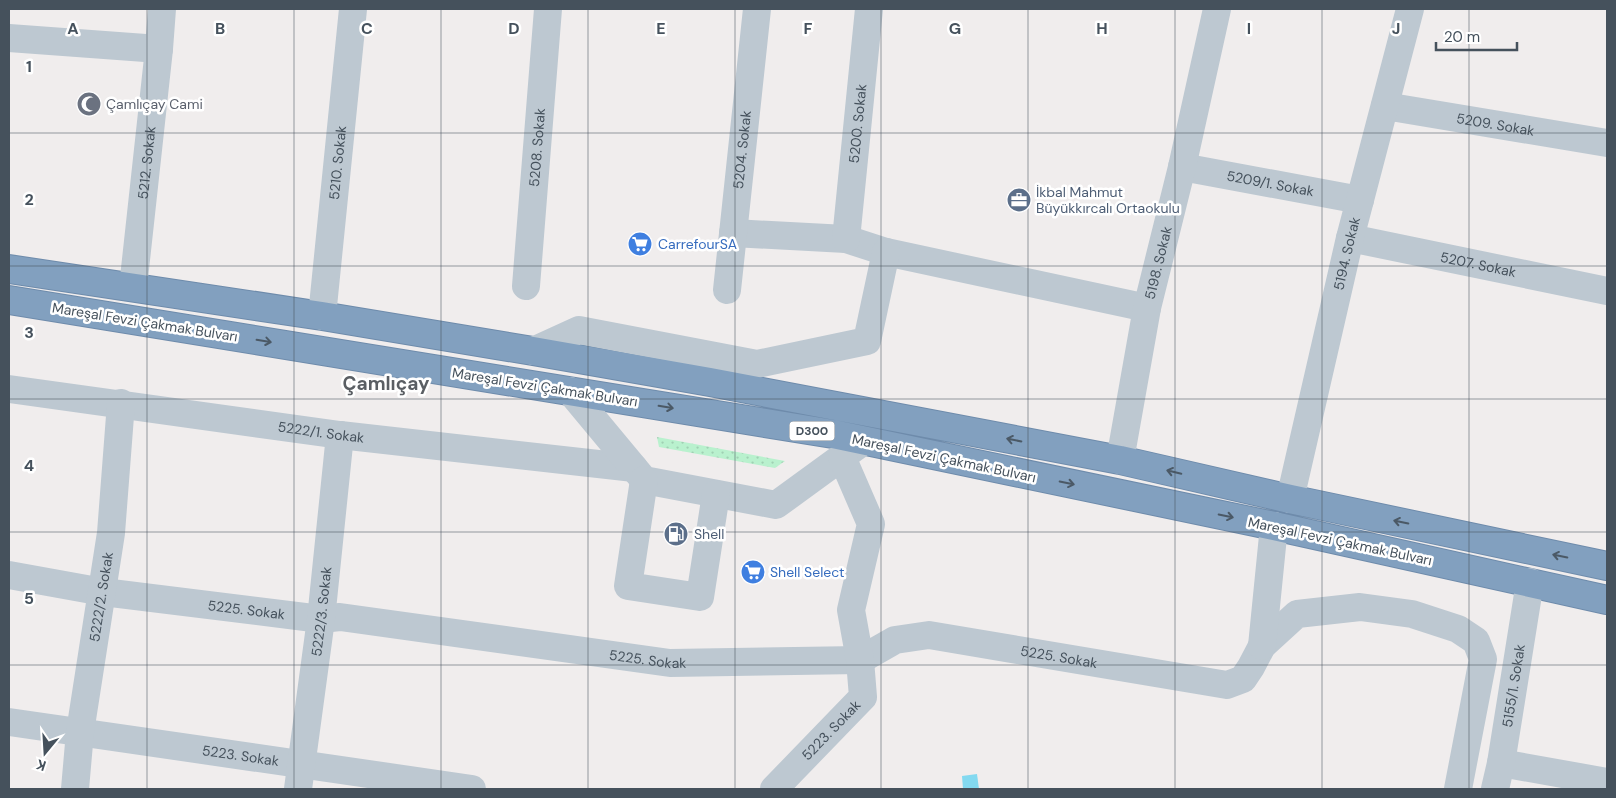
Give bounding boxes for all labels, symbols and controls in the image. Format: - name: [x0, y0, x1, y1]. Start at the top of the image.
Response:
- text: A: [67, 18, 79, 39]
- text: B: [215, 18, 225, 39]
- text: C: [361, 18, 373, 39]
- text: D: [508, 18, 520, 39]
- text: E: [656, 18, 666, 39]
- text: F: [804, 18, 813, 39]
- text: G: [949, 18, 961, 39]
- text: H: [1096, 18, 1108, 39]
- text: I: [1247, 18, 1251, 39]
- text: J: [1392, 18, 1400, 39]
- scale bar: [1436, 20, 1517, 52]
- text: 20 m: [1444, 27, 1480, 47]
- text: 1: [26, 56, 32, 77]
- street label: 5200. Sokak: [845, 83, 870, 164]
- mosque icon: Çamlıçay Cami: [76, 91, 102, 117]
- place label: Çamlıçay Cami: [106, 95, 203, 113]
- street label: 5208. Sokak: [525, 107, 549, 188]
- street label: 5209. Sokak: [1455, 109, 1536, 140]
- street label: 5204. Sokak: [729, 110, 755, 190]
- street label: 5212. Sokak: [134, 125, 160, 200]
- street label: 5210. Sokak: [325, 125, 350, 201]
- street label: 5209/1. Sokak: [1225, 166, 1316, 200]
- place label: İkbal Mahmut Büyükkırcalı Ortaokulu: [1036, 183, 1180, 217]
- office icon: İkbal Mahmut Büyükkırcalı Ortaokulu: [1006, 187, 1032, 213]
- text: 2: [24, 189, 34, 210]
- street label: 5194. Sokak: [1329, 215, 1364, 292]
- street label: 5198. Sokak: [1141, 224, 1176, 301]
- supermarket icon: CarrefourSA: [627, 231, 653, 257]
- place label: CarrefourSA: [658, 235, 737, 253]
- street label: 5207. Sokak: [1439, 248, 1518, 281]
- street label: Mareşal Fevzi Çakmak Bulvarı: [51, 298, 239, 346]
- text: 3: [24, 322, 34, 343]
- one-way arrow: [256, 336, 272, 346]
- street label: Mareşal Fevzi Çakmak Bulvarı: [451, 363, 639, 411]
- district label: Çamlıçay: [343, 371, 430, 396]
- one-way arrow: [658, 402, 674, 412]
- street label: 5222/1. Sokak: [277, 417, 365, 447]
- road number: D300: [790, 422, 834, 441]
- street label: Mareşal Fevzi Çakmak Bulvarı: [850, 430, 1038, 486]
- one-way arrow: [1007, 435, 1023, 444]
- text: 4: [24, 455, 34, 476]
- one-way arrow: [1166, 467, 1182, 476]
- one-way arrow: [1058, 479, 1074, 488]
- one-way arrow: [1217, 512, 1233, 521]
- street label: Mareşal Fevzi Çakmak Bulvarı: [1246, 513, 1434, 569]
- one-way arrow: [1393, 517, 1409, 526]
- fuel station icon: Shell: [663, 521, 689, 547]
- place label: Shell: [694, 525, 724, 543]
- street label: 5222/2. Sokak: [85, 551, 117, 643]
- one-way arrow: [1552, 551, 1568, 560]
- supermarket icon: Shell Select: [740, 559, 766, 585]
- place label: Shell Select: [770, 563, 845, 581]
- street label: 5222/3. Sokak: [307, 566, 335, 658]
- text: 5: [24, 588, 34, 609]
- street label: 5225. Sokak: [207, 596, 286, 623]
- street label: 5225. Sokak: [1019, 642, 1099, 672]
- street label: 5155/1. Sokak: [1498, 643, 1529, 729]
- street label: 5225. Sokak: [608, 646, 686, 672]
- street label: 5223. Sokak: [798, 696, 864, 764]
- north arrow: [20, 728, 70, 778]
- street label: 5223. Sokak: [201, 741, 280, 770]
- text: K: [34, 755, 48, 775]

